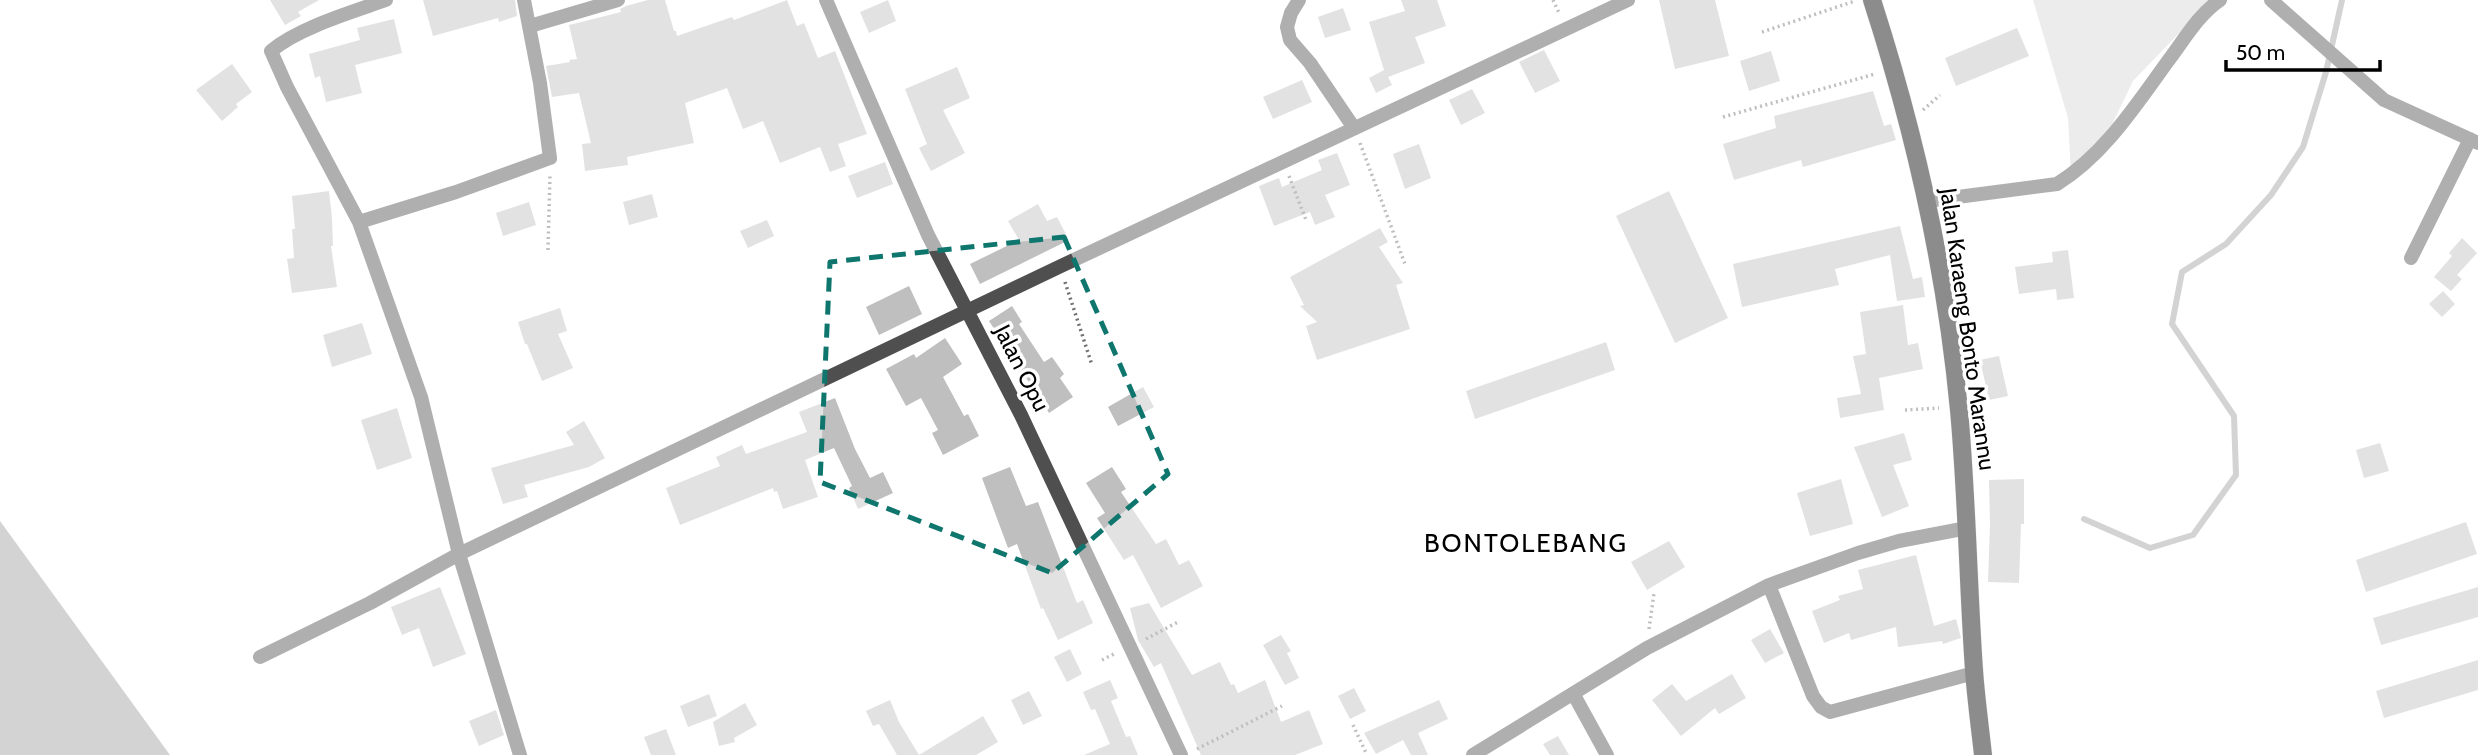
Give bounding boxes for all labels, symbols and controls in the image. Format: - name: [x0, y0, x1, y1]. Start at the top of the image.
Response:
- scale bar: [2226, 28, 2380, 72]
- text: 50 m: [2236, 40, 2285, 65]
- street label: Jalan Karaeng Bonto Marannu: [1934, 185, 2002, 472]
- street label: Jalan Opu: [988, 319, 1056, 416]
- district label: BONTOLEBANG: [1424, 527, 1628, 559]

